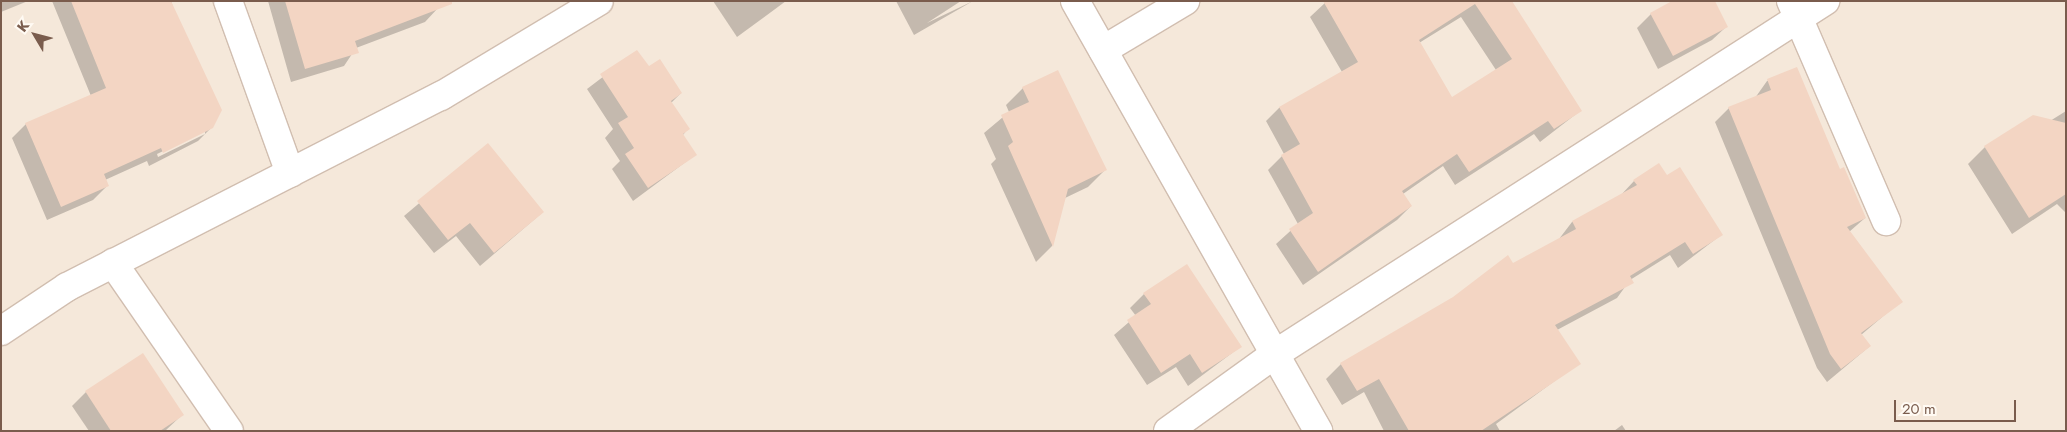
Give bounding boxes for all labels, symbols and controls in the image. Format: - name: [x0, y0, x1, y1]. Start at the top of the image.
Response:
- north arrow: [10, 10, 60, 60]
- text: K: [12, 16, 34, 36]
- scale bar: [1897, 390, 2020, 422]
- text: 20 m: [1902, 398, 1936, 420]

